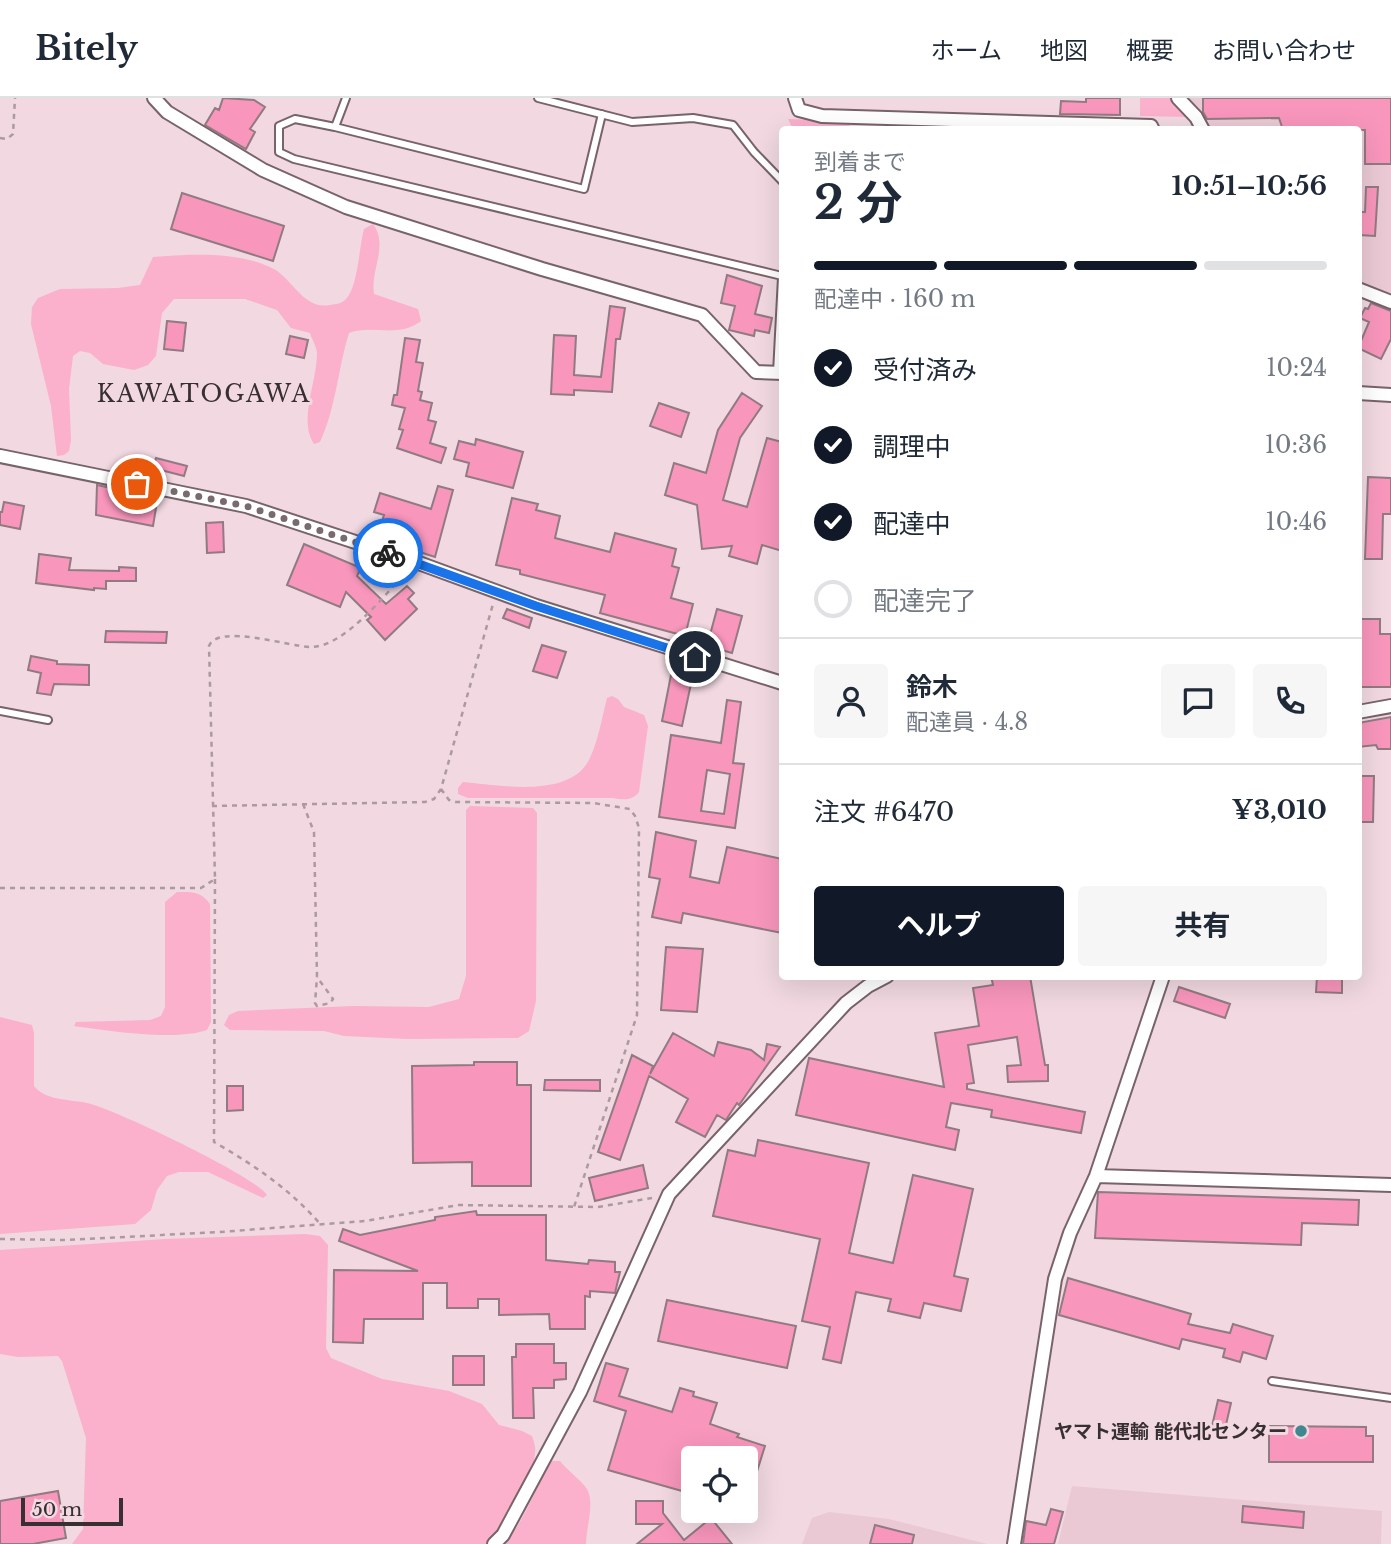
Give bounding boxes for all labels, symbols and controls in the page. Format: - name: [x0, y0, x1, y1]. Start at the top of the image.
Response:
- text: Bitely: [35, 28, 138, 69]
- text: ホーム: [931, 36, 1002, 65]
- text: 地図: [1040, 36, 1088, 65]
- text: 概要: [1126, 36, 1174, 65]
- text: お問い合わせ: [1212, 36, 1356, 65]
- text: 到着まで: [814, 148, 906, 176]
- text: 10:51–10:56: [1172, 170, 1327, 202]
- text: 2 分: [814, 174, 902, 231]
- text: 配達中 · 160 m: [814, 285, 976, 313]
- icon: check: [814, 349, 852, 387]
- text: 受付済み: [873, 354, 977, 386]
- text: 10:24: [1266, 354, 1327, 382]
- district label: KAWATOGAWA: [97, 380, 311, 408]
- icon: check: [814, 426, 852, 464]
- text: 調理中: [873, 431, 951, 463]
- text: 10:36: [1265, 431, 1327, 459]
- pin: [107, 454, 167, 514]
- icon: bag: [118, 465, 156, 503]
- icon: check: [814, 503, 852, 541]
- text: 配達中: [873, 508, 951, 540]
- text: 10:46: [1266, 508, 1327, 536]
- courier: [353, 518, 423, 588]
- icon: bike: [369, 534, 407, 572]
- text: 配達完了: [873, 585, 977, 617]
- pin: [665, 627, 725, 687]
- icon: home: [676, 638, 714, 676]
- button: person: [814, 664, 888, 738]
- button: chat: [1161, 664, 1235, 738]
- button: phone: [1253, 664, 1327, 738]
- text: 鈴木: [906, 671, 958, 703]
- text: 配達員 · 4.8: [906, 708, 1028, 736]
- text: ¥3,010: [1231, 794, 1327, 826]
- text: 注文 #6470: [814, 796, 954, 828]
- button: ヘルプ: [814, 886, 1064, 966]
- button: 共有: [1078, 886, 1327, 966]
- place label: ヤマト運輸 能代北センター: [1054, 1420, 1287, 1443]
- marker: ヤマト運輸 能代北センター: [1293, 1423, 1309, 1439]
- map controls: [681, 1446, 758, 1523]
- button: locate: [681, 1446, 758, 1523]
- scale bar: [21, 1495, 122, 1527]
- text: 50 m: [32, 1498, 82, 1521]

